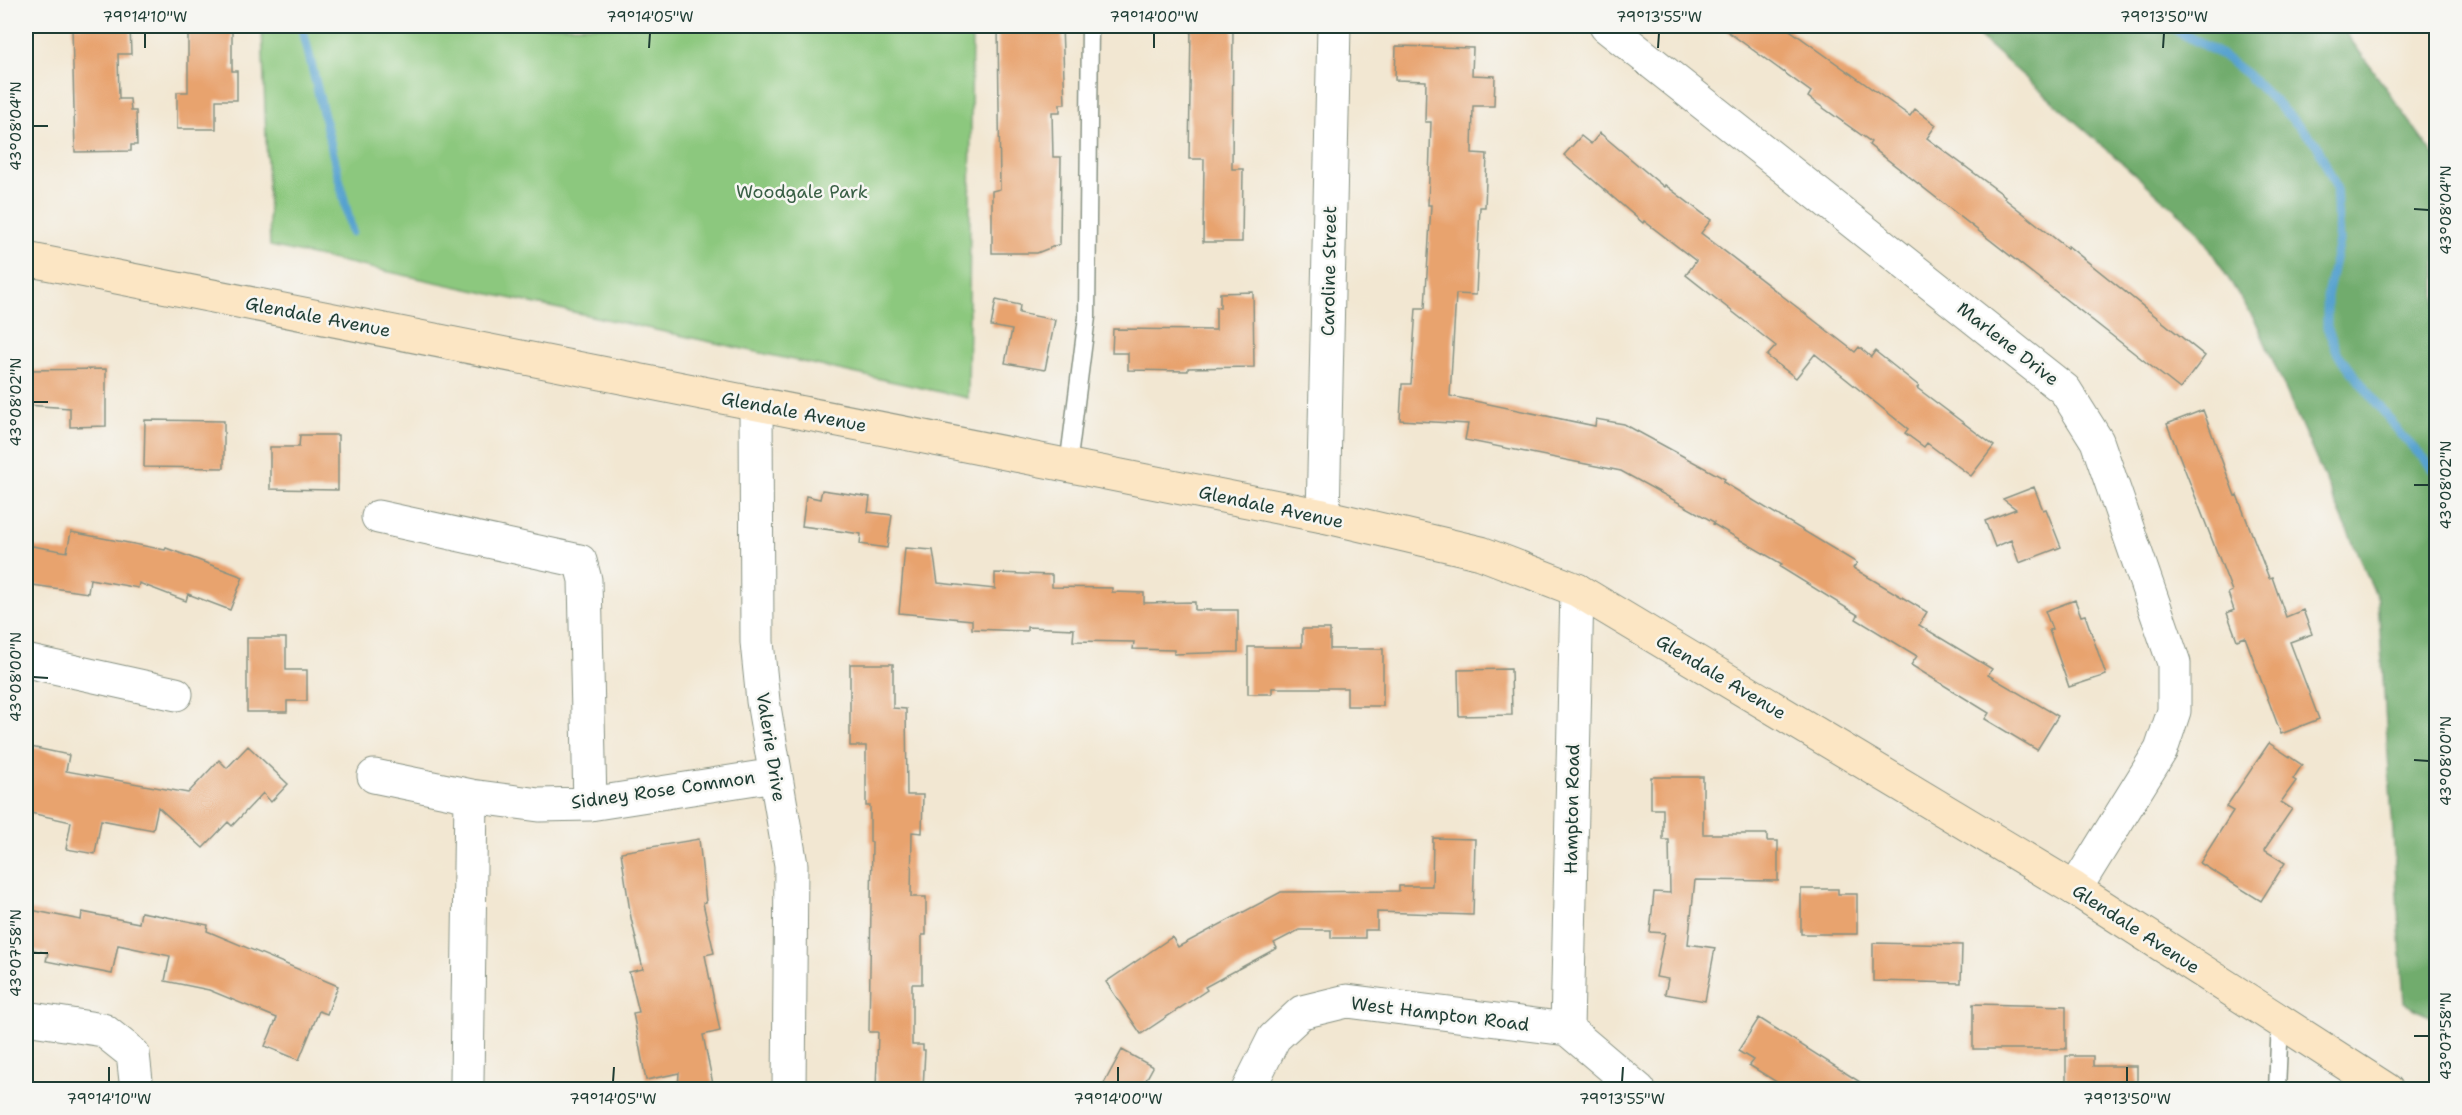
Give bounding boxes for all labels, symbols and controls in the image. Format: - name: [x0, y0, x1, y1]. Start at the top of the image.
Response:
- text: 79°14'10"W: [102, 7, 188, 27]
- text: 79°14'05"W: [606, 7, 694, 27]
- text: 79°14'00"W: [1109, 7, 1199, 27]
- text: 79°13'55"W: [1616, 7, 1702, 27]
- text: 79°13'50"W: [2120, 7, 2208, 27]
- text: 43°08'04"N: [6, 81, 26, 171]
- text: 43°08'04"N: [2436, 165, 2456, 255]
- park label: Woodgale Park: [736, 180, 868, 204]
- street label: Caroline Street: [1316, 205, 1342, 336]
- street label: Glendale Avenue: [243, 291, 393, 343]
- street label: Marlene Drive: [1952, 297, 2064, 391]
- text: 43°08'02"N: [6, 357, 26, 447]
- street label: Glendale Avenue: [719, 386, 869, 438]
- text: 43°08'02"N: [2436, 440, 2456, 530]
- street label: Glendale Avenue: [1196, 480, 1346, 534]
- street label: Glendale Avenue: [1652, 629, 1790, 725]
- text: 43°08'00"N: [6, 632, 26, 722]
- street label: Valerie Drive: [751, 691, 791, 803]
- text: 43°08'00"N: [2436, 716, 2456, 806]
- street label: Hampton Road: [1559, 744, 1585, 874]
- street label: Sidney Rose Common: [569, 765, 757, 815]
- street label: Glendale Avenue: [2068, 879, 2204, 979]
- text: 43°07'58"N: [6, 909, 26, 997]
- street label: West Hampton Road: [1350, 991, 1530, 1037]
- text: 43°07'58"N: [2436, 992, 2456, 1080]
- text: 79°14'10"W: [66, 1089, 152, 1109]
- text: 79°14'05"W: [569, 1089, 657, 1109]
- text: 79°14'00"W: [1073, 1089, 1163, 1109]
- text: 79°13'55"W: [1579, 1089, 1665, 1109]
- text: 79°13'50"W: [2083, 1089, 2171, 1109]

